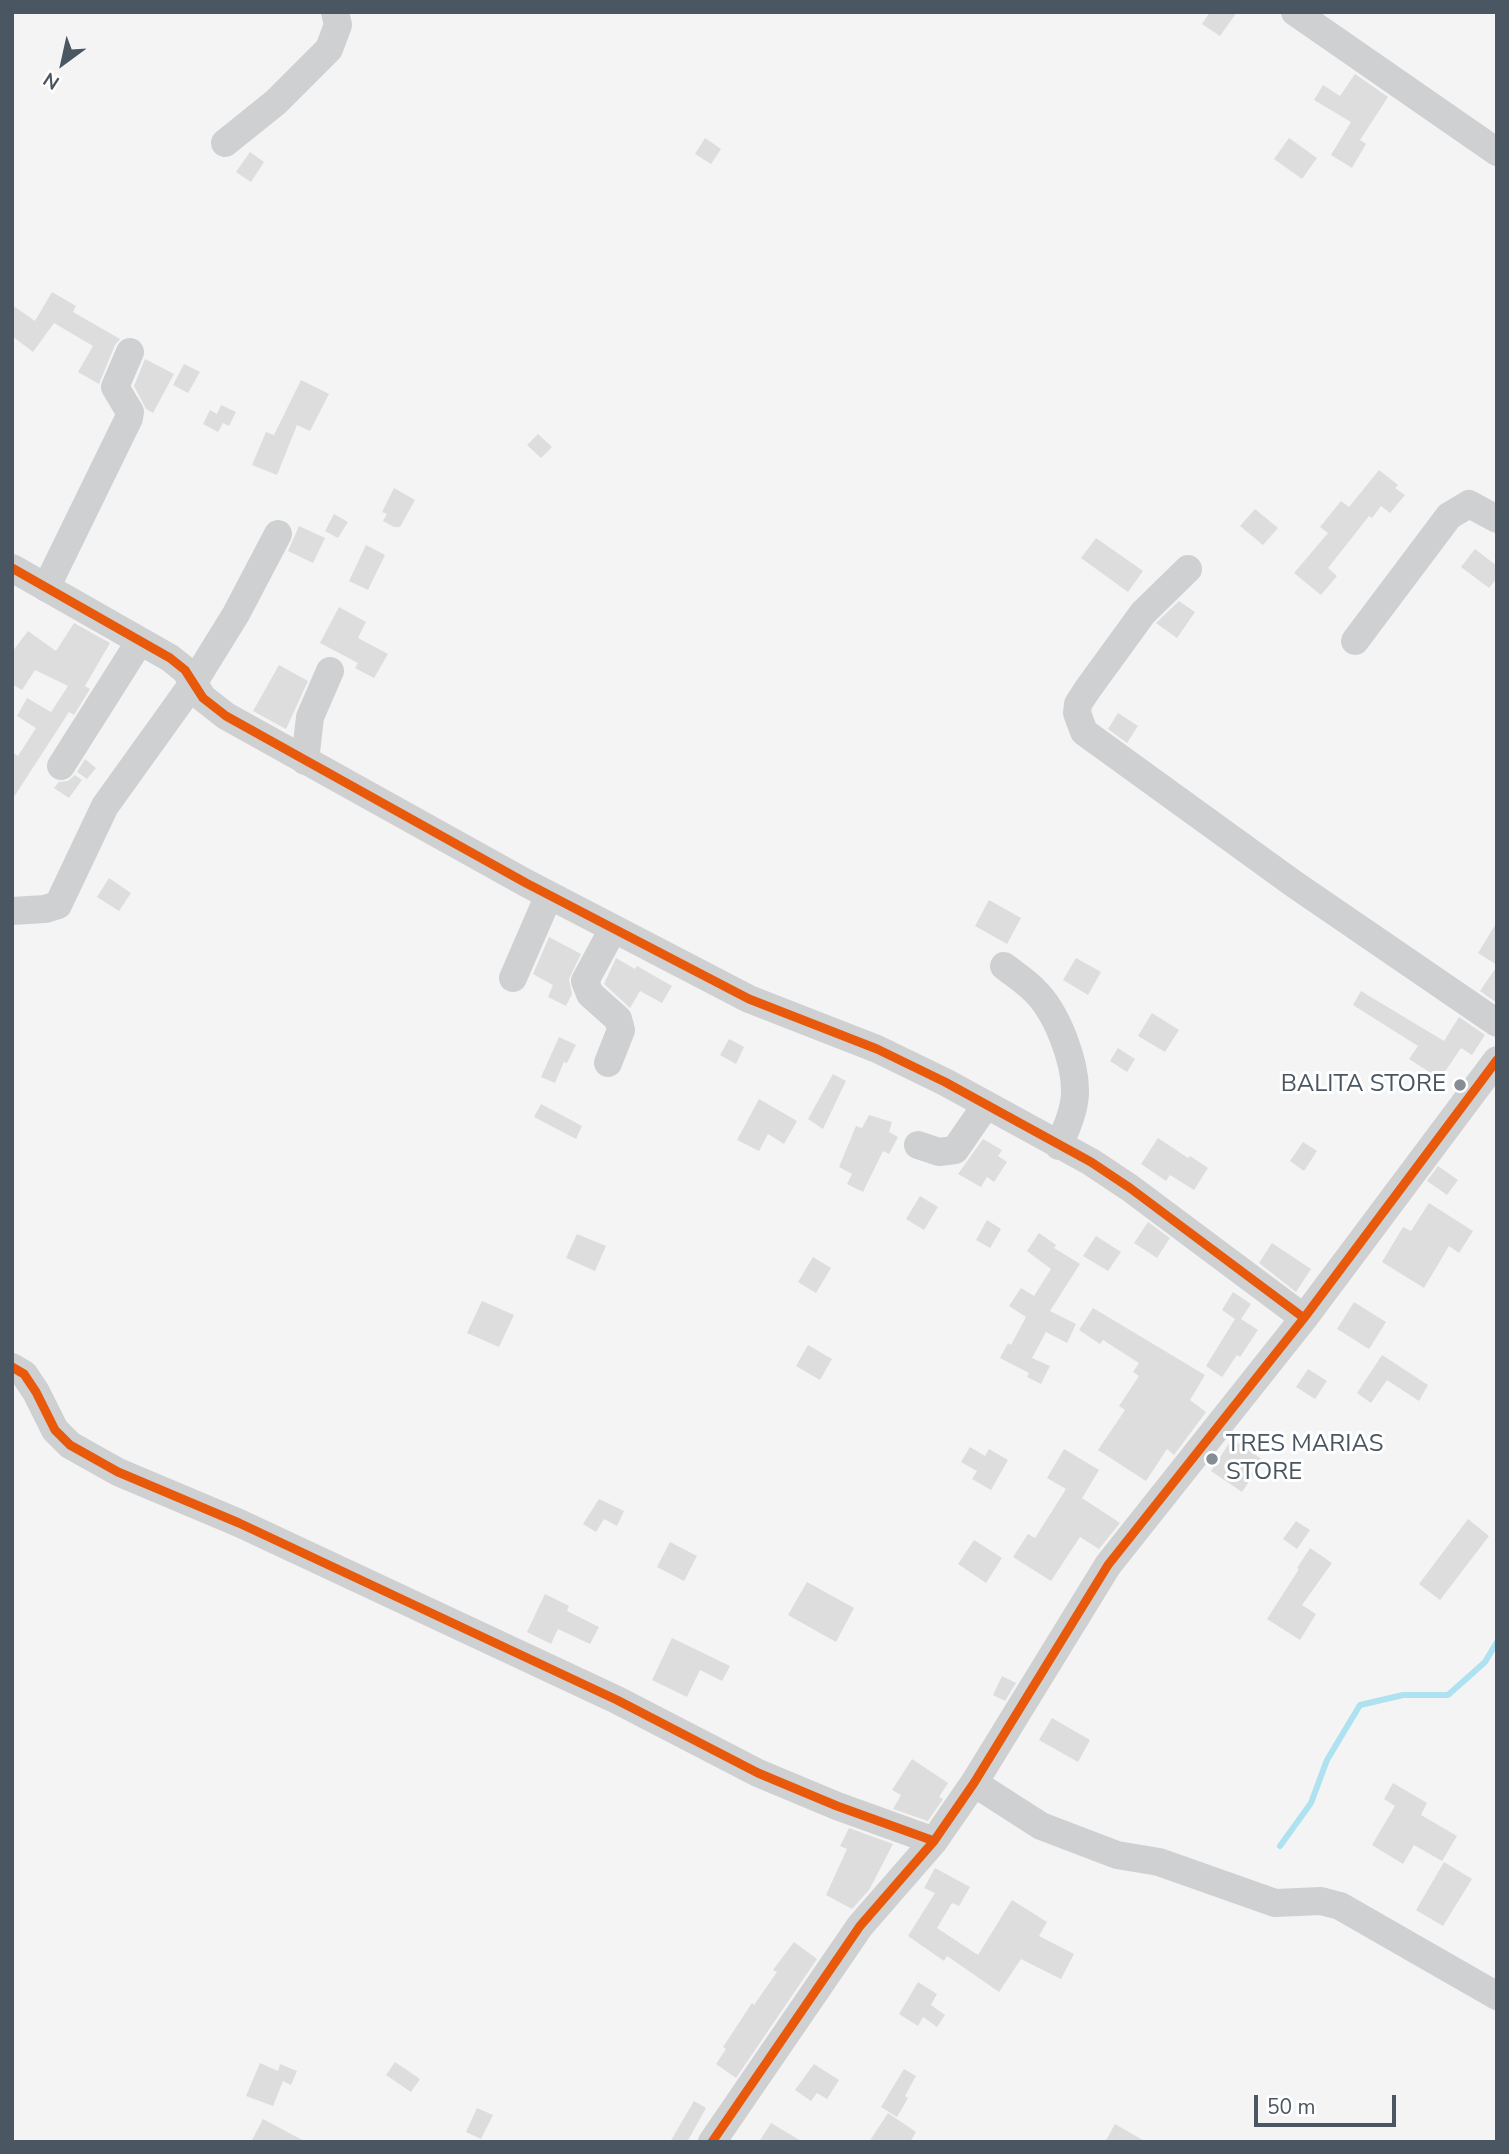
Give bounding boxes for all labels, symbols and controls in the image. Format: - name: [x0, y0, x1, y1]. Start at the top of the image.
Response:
- north arrow: [28, 28, 98, 98]
- text: N: [39, 66, 65, 95]
- place label: BALITA STORE: [1281, 1071, 1446, 1099]
- marker: BALITA STORE: [1452, 1077, 1468, 1093]
- place label: TRES MARIAS STORE: [1226, 1431, 1384, 1487]
- marker: TRES MARIAS STORE: [1204, 1451, 1220, 1467]
- scale bar: [1257, 2080, 1399, 2124]
- text: 50 m: [1267, 2093, 1316, 2121]

